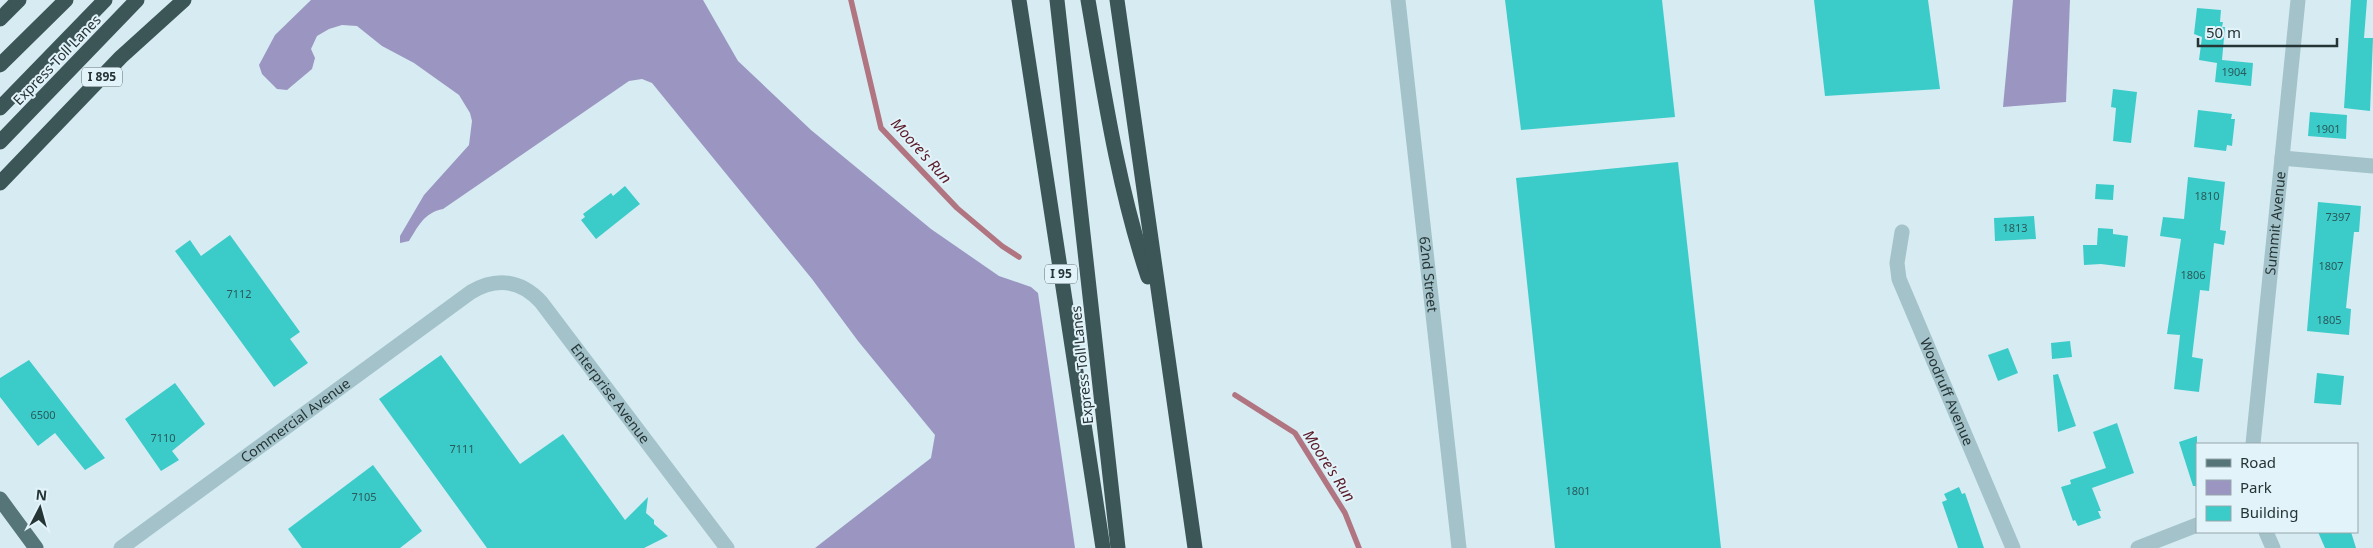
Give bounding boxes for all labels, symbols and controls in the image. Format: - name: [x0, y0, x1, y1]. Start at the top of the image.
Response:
- street label: Express Toll Lanes: [9, 10, 105, 109]
- scale bar: [2198, 15, 2337, 47]
- text: 50 m: [2206, 22, 2241, 42]
- house number: 1904: [2221, 64, 2247, 79]
- road number: I 895: [82, 68, 122, 86]
- water label: Moore's Run: [887, 113, 957, 187]
- house number: 1901: [2315, 121, 2341, 136]
- street label: Summit Avenue: [2260, 170, 2290, 276]
- house number: 1810: [2194, 188, 2220, 203]
- house number: 7397: [2325, 209, 2351, 224]
- house number: 1813: [2002, 220, 2028, 235]
- street label: 62nd Street: [1415, 235, 1443, 313]
- house number: 1807: [2318, 258, 2344, 273]
- road number: I 95: [1045, 264, 1077, 284]
- house number: 1806: [2180, 267, 2206, 282]
- house number: 7112: [226, 286, 252, 301]
- street label: Express Toll Lanes: [1066, 305, 1097, 425]
- house number: 1805: [2316, 312, 2342, 327]
- street label: Woodruff Avenue: [1916, 335, 1979, 448]
- street label: Enterprise Avenue: [567, 339, 655, 447]
- street label: Commercial Avenue: [236, 373, 354, 467]
- house number: 6500: [30, 407, 56, 422]
- water label: Moore's Run: [1299, 426, 1360, 505]
- house number: 7110: [150, 430, 176, 445]
- house number: 7111: [449, 441, 475, 456]
- legend: [2196, 443, 2358, 533]
- text: Road: [2240, 452, 2276, 472]
- text: Park: [2240, 477, 2272, 497]
- north arrow: [15, 483, 65, 533]
- house number: 1801: [1565, 483, 1591, 498]
- text: N: [35, 485, 48, 505]
- house number: 7105: [351, 489, 377, 504]
- text: Building: [2240, 502, 2298, 522]

